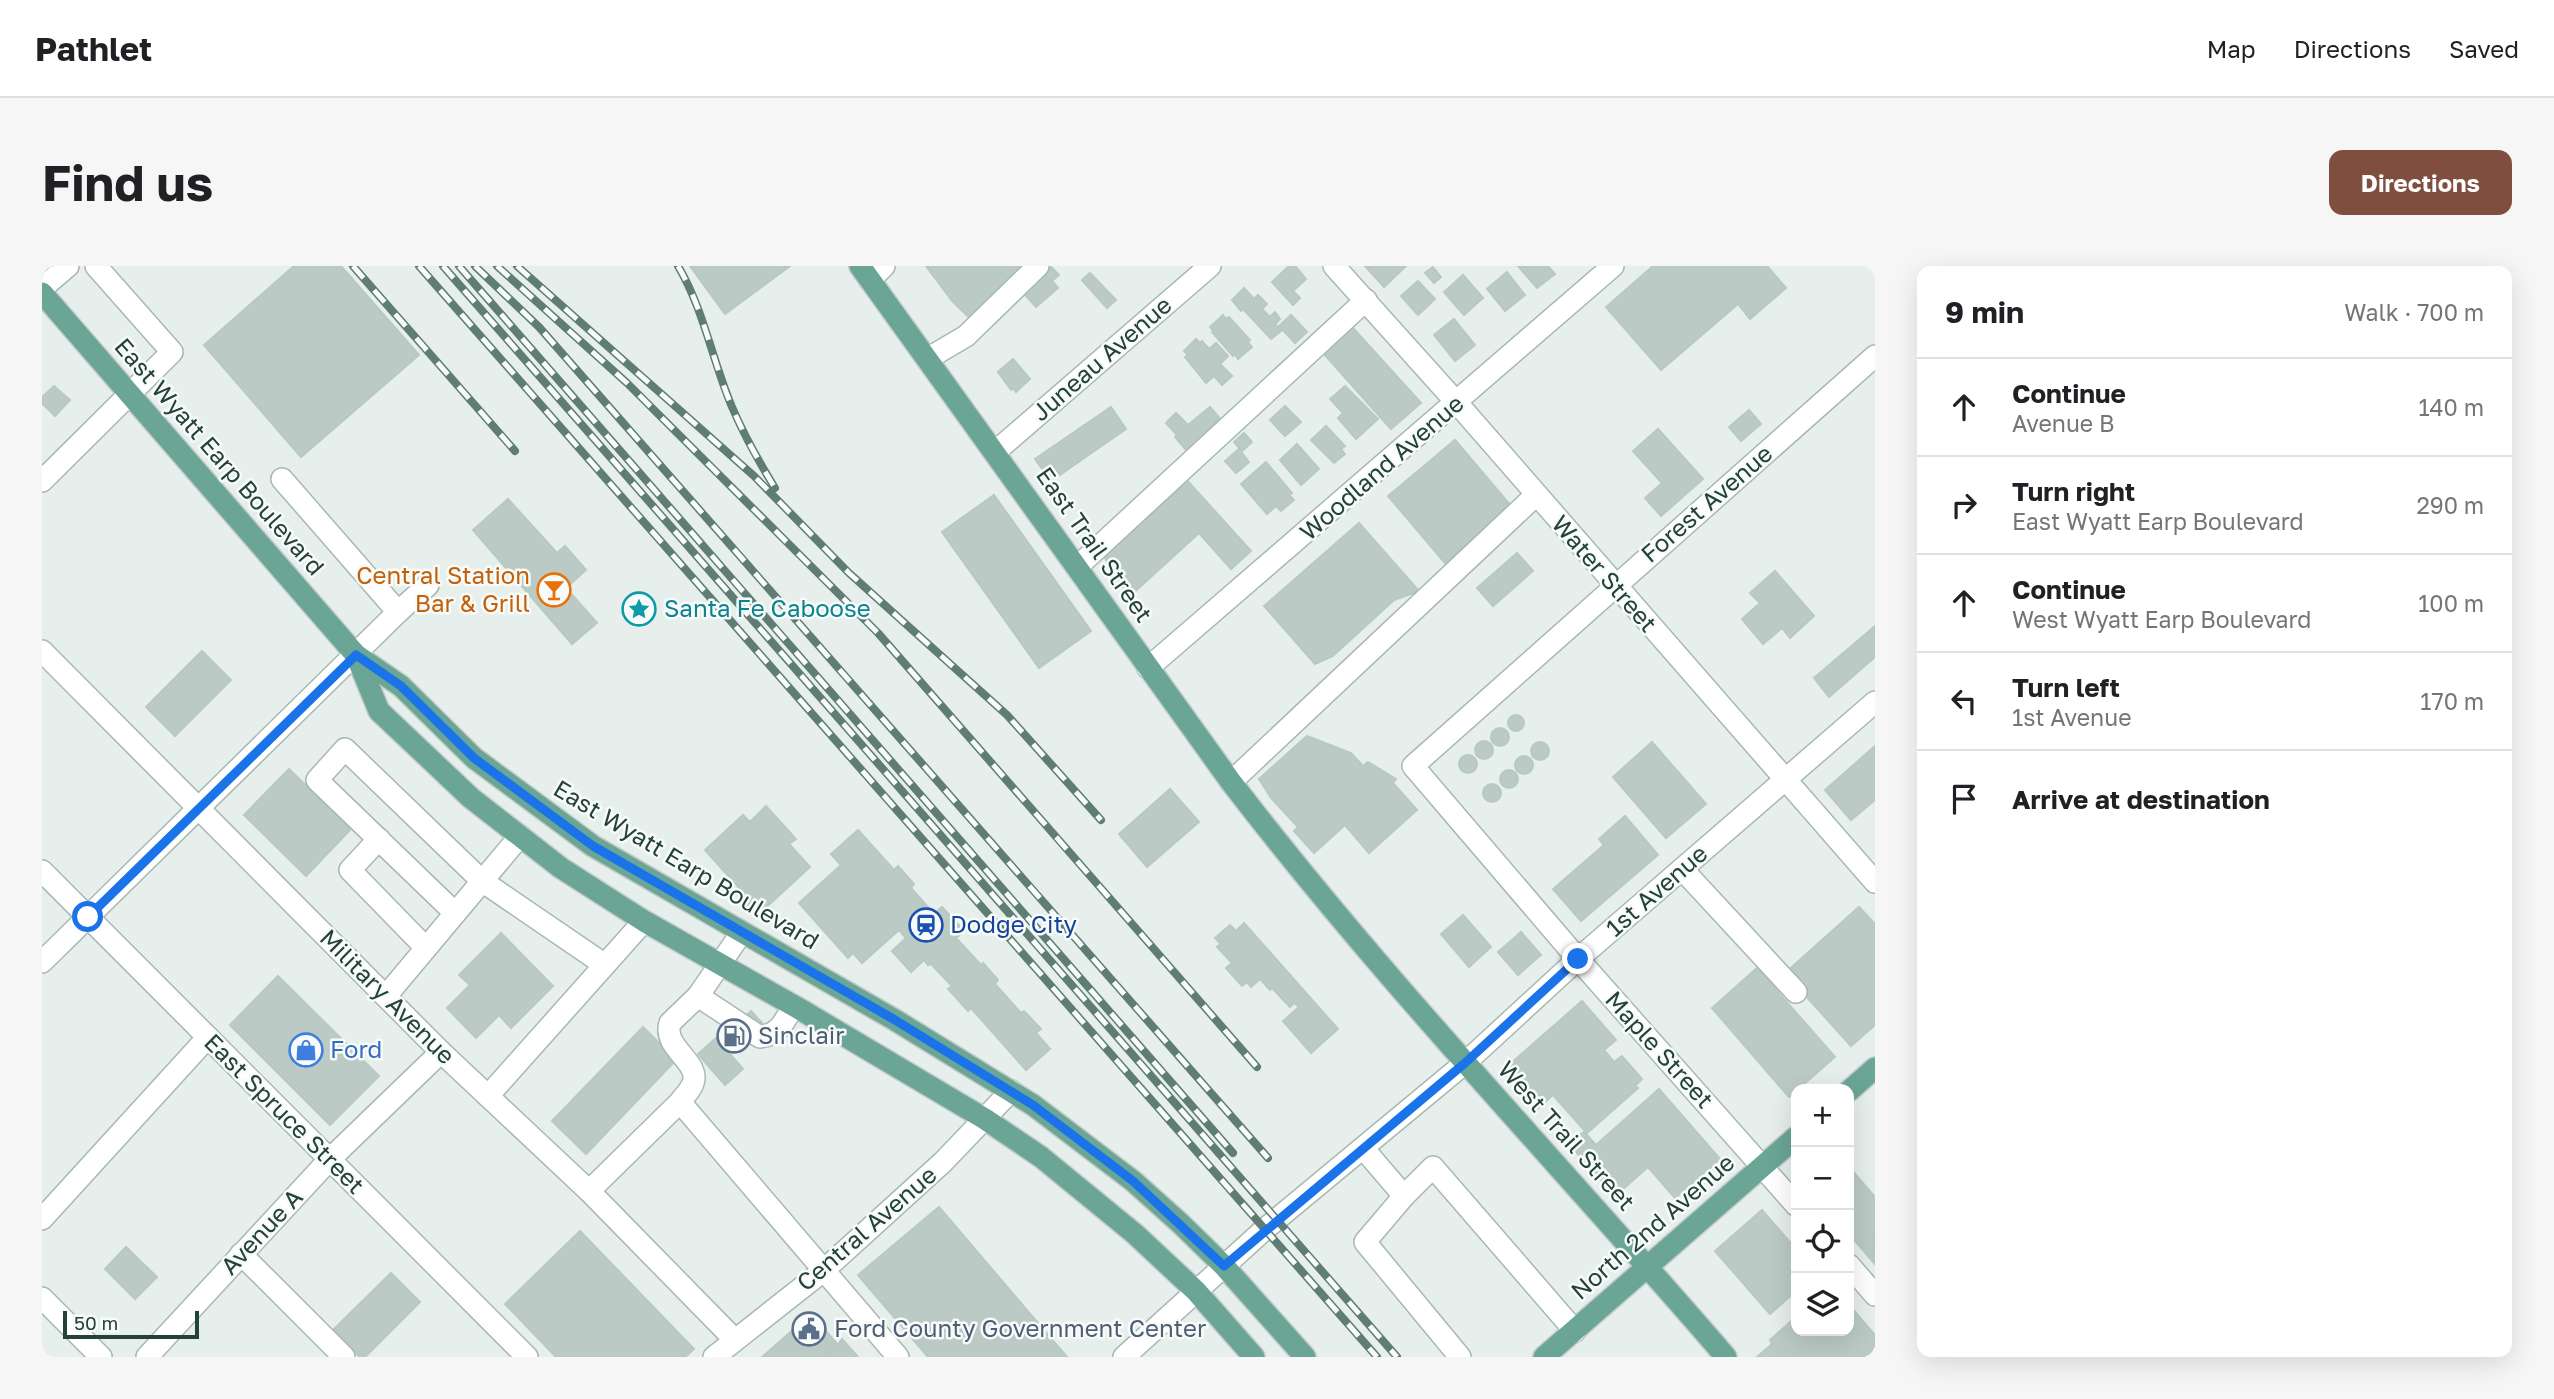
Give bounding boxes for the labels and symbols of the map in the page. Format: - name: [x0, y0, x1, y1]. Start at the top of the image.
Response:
- street label: Juneau Avenue: [1025, 289, 1177, 426]
- street label: East Wyatt Earp Boulevard: [109, 332, 331, 580]
- street label: Woodland Avenue: [1293, 388, 1469, 546]
- street label: Forest Avenue: [1634, 438, 1778, 568]
- street label: East Trail Street: [1031, 461, 1160, 627]
- street label: Water Street: [1547, 509, 1664, 637]
- place label: Central Station Bar & Grill: [356, 560, 530, 617]
- bar icon: Central Station Bar & Grill: [535, 571, 573, 609]
- place icon: Santa Fe Caboose: [620, 590, 658, 628]
- place label: Santa Fe Caboose: [664, 593, 871, 622]
- street label: East Wyatt Earp Boulevard: [549, 773, 825, 955]
- street label: 1st Avenue: [1599, 838, 1713, 942]
- route start: [72, 901, 103, 932]
- station icon: Dodge City: [907, 906, 945, 944]
- place label: Dodge City: [950, 909, 1077, 938]
- street label: Military Avenue: [315, 923, 461, 1069]
- route end: [1562, 943, 1593, 974]
- street label: Maple Street: [1600, 985, 1720, 1113]
- fuel station icon: Sinclair: [715, 1017, 753, 1055]
- place label: Sinclair: [758, 1020, 845, 1049]
- street label: East Spruce Street: [199, 1027, 371, 1199]
- shop icon: Ford: [287, 1031, 325, 1069]
- place label: Ford: [330, 1034, 382, 1063]
- street label: West Trail Street: [1492, 1054, 1642, 1216]
- street label: North 2nd Avenue: [1564, 1147, 1740, 1305]
- street label: Central Avenue: [790, 1159, 942, 1296]
- street label: Avenue A: [214, 1182, 308, 1280]
- scale bar: [63, 1308, 200, 1340]
- public building icon: Ford County Government Center: [790, 1310, 828, 1348]
- place label: Ford County Government Center: [834, 1313, 1206, 1342]

